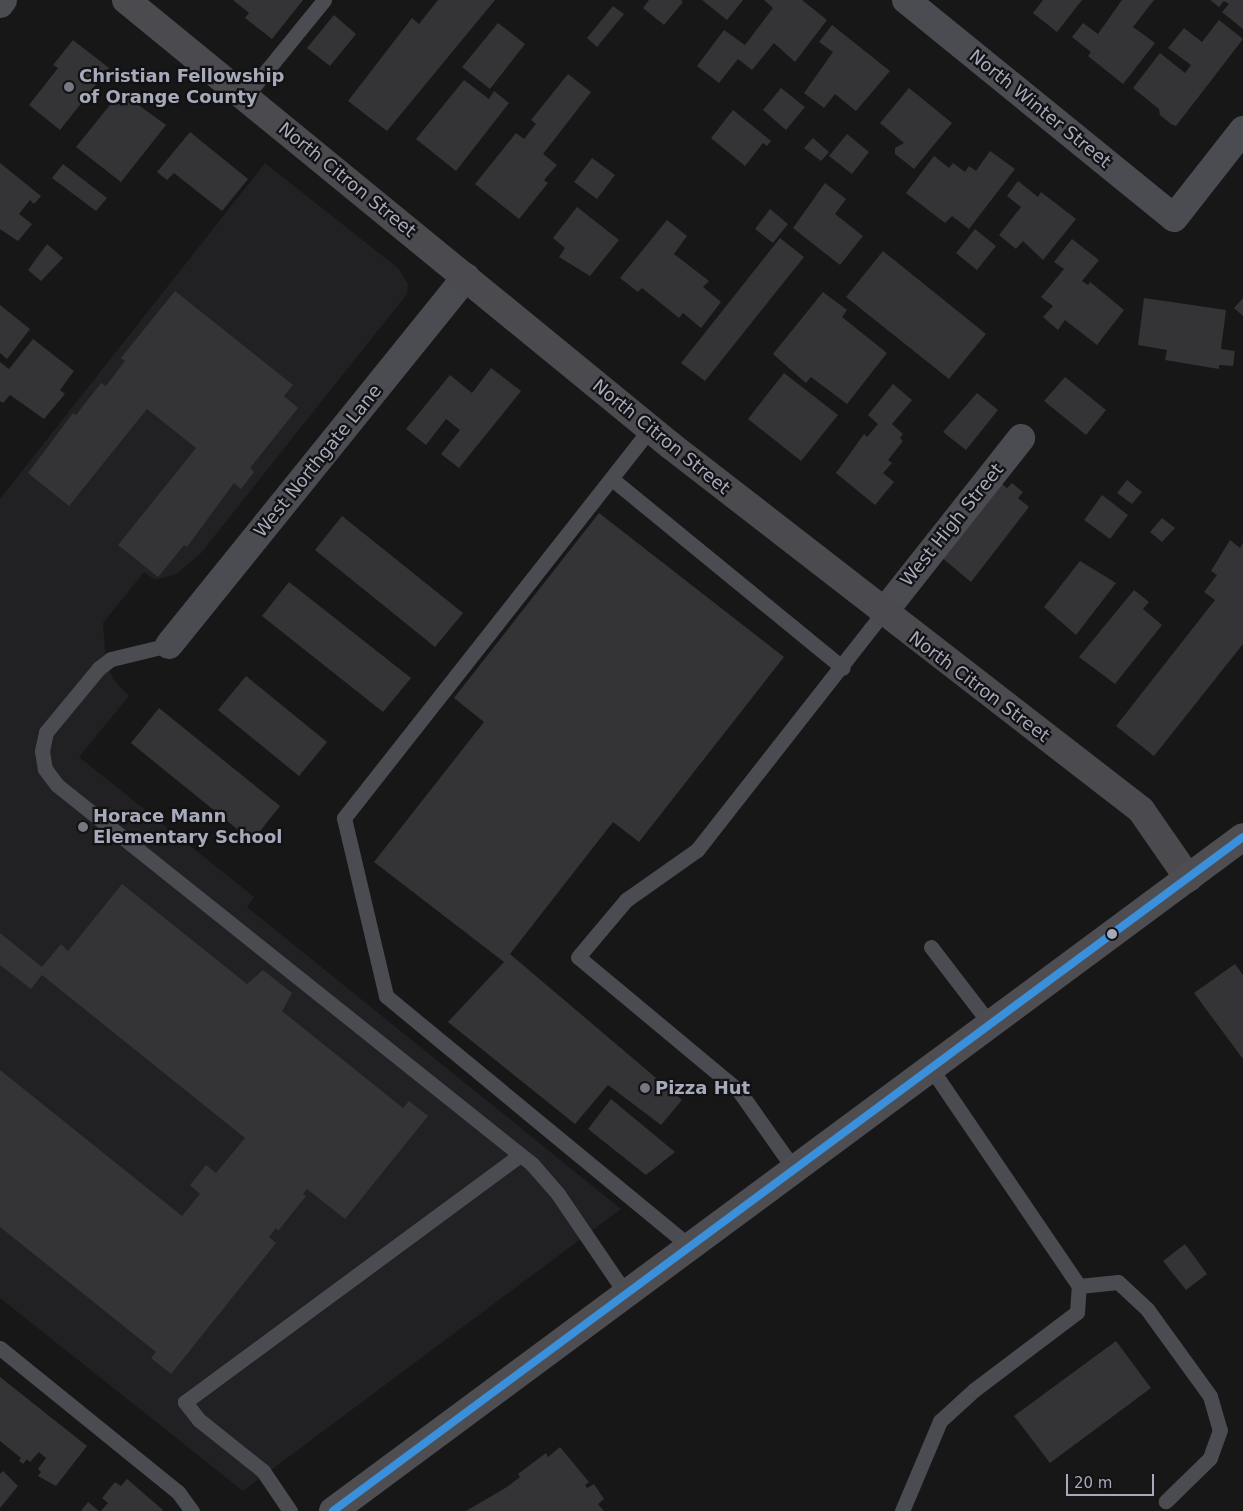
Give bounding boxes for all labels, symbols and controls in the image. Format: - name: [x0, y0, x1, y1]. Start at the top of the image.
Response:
- street label: North Winter Street: [965, 45, 1115, 173]
- place label: Christian Fellowship of Orange County: [79, 66, 284, 108]
- marker: Christian Fellowship of Orange County: [63, 81, 75, 93]
- street label: North Citron Street: [274, 118, 420, 242]
- street label: North Citron Street: [588, 375, 734, 499]
- street label: West Northgate Lane: [250, 380, 386, 542]
- street label: West High Street: [896, 459, 1008, 591]
- street label: North Citron Street: [904, 627, 1054, 747]
- place label: Horace Mann Elementary School: [93, 806, 282, 849]
- marker: Horace Mann Elementary School: [77, 821, 89, 833]
- unlabelled marker: [1107, 929, 1117, 939]
- place label: Pizza Hut: [655, 1077, 750, 1099]
- marker: Pizza Hut: [639, 1082, 651, 1094]
- scale bar: [1068, 1464, 1156, 1496]
- text: 20 m: [1074, 1474, 1112, 1492]

